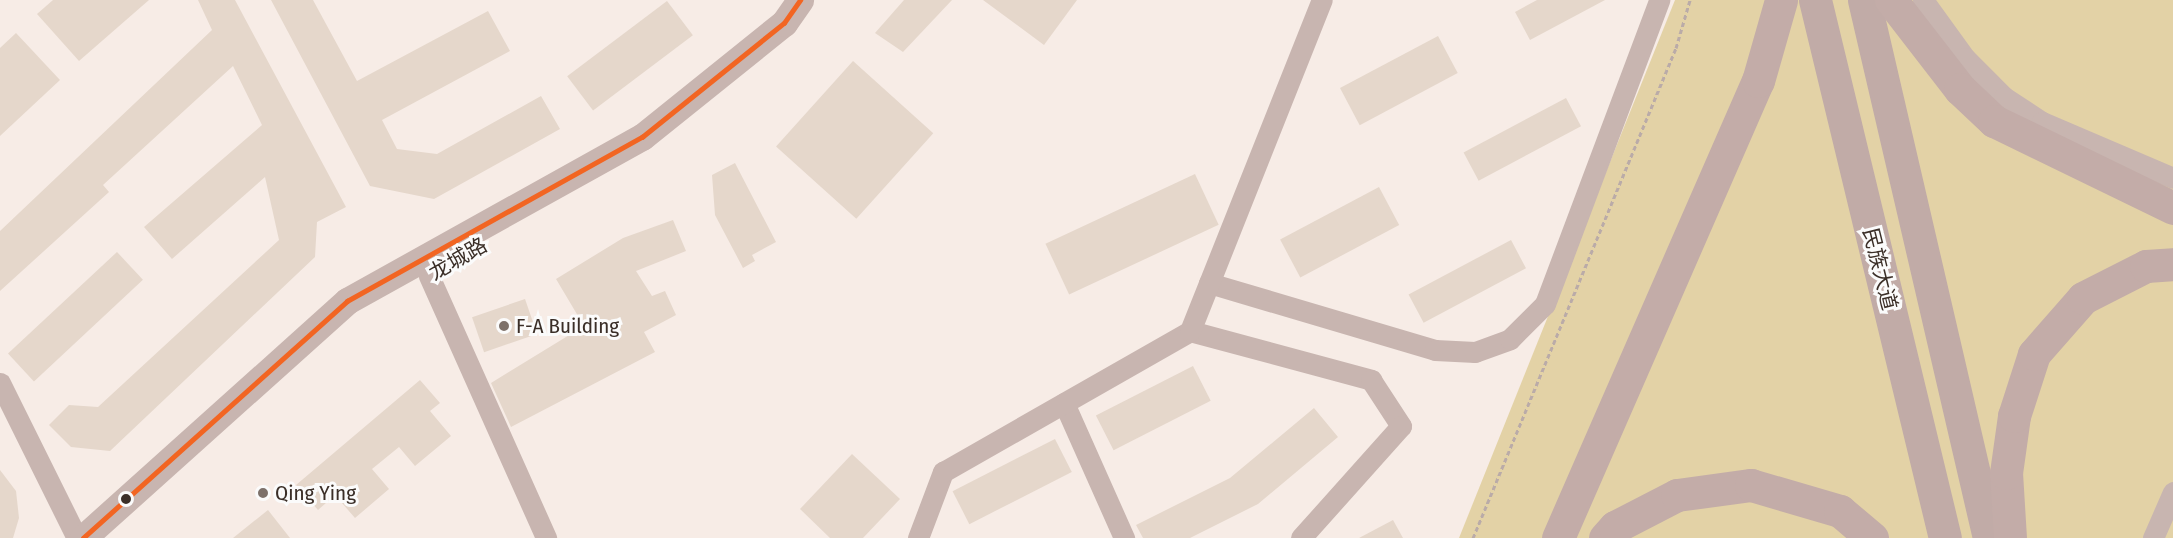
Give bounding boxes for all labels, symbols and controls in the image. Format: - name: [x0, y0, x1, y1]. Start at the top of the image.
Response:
- street label: 民族大道: [1858, 225, 1902, 313]
- street label: 龙城路: [424, 232, 492, 286]
- place label: F-A Building: [516, 313, 619, 339]
- marker: F-A Building: [497, 319, 511, 333]
- place label: Qing Ying: [275, 480, 356, 506]
- marker: Qing Ying: [256, 486, 270, 500]
- unlabelled marker: [120, 493, 132, 505]

